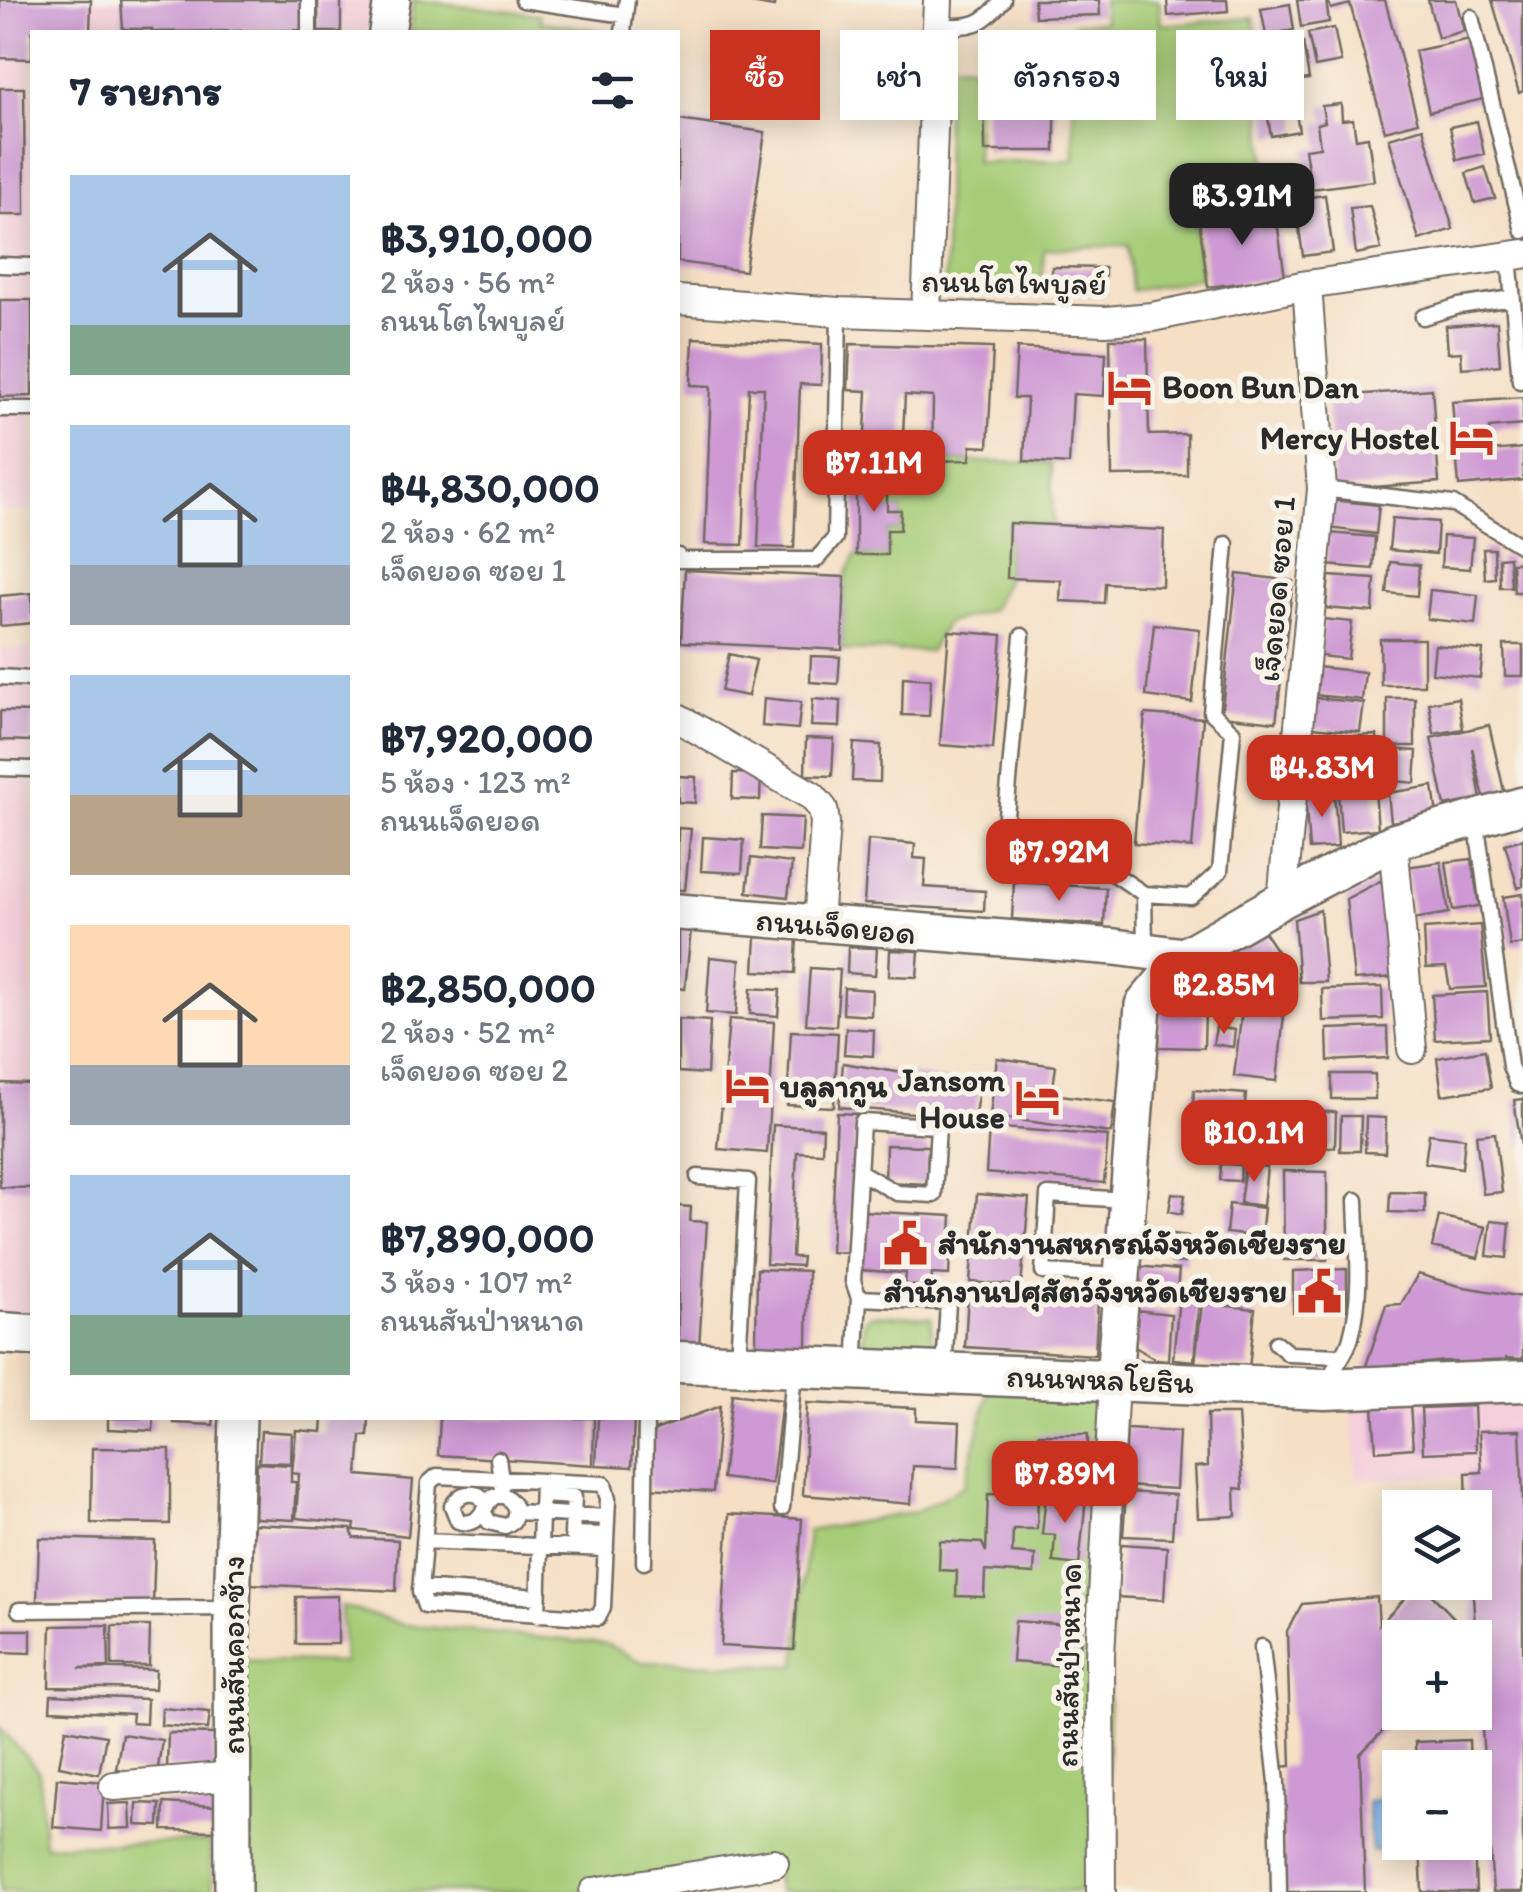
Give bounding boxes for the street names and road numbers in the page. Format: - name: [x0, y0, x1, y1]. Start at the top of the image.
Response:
- street label: ถนนโตไพบูลย์: [921, 261, 1107, 305]
- street label: เจ็ดยอด ซอย 1: [1249, 495, 1303, 683]
- street label: ถนนเจ็ดยอด: [754, 900, 918, 952]
- street label: ถนนพหลโยธิน: [1006, 1357, 1194, 1401]
- street label: ถนนสันคอกช้าง: [214, 1555, 252, 1755]
- street label: ถนนสันป่าหนาด: [1047, 1562, 1089, 1768]

